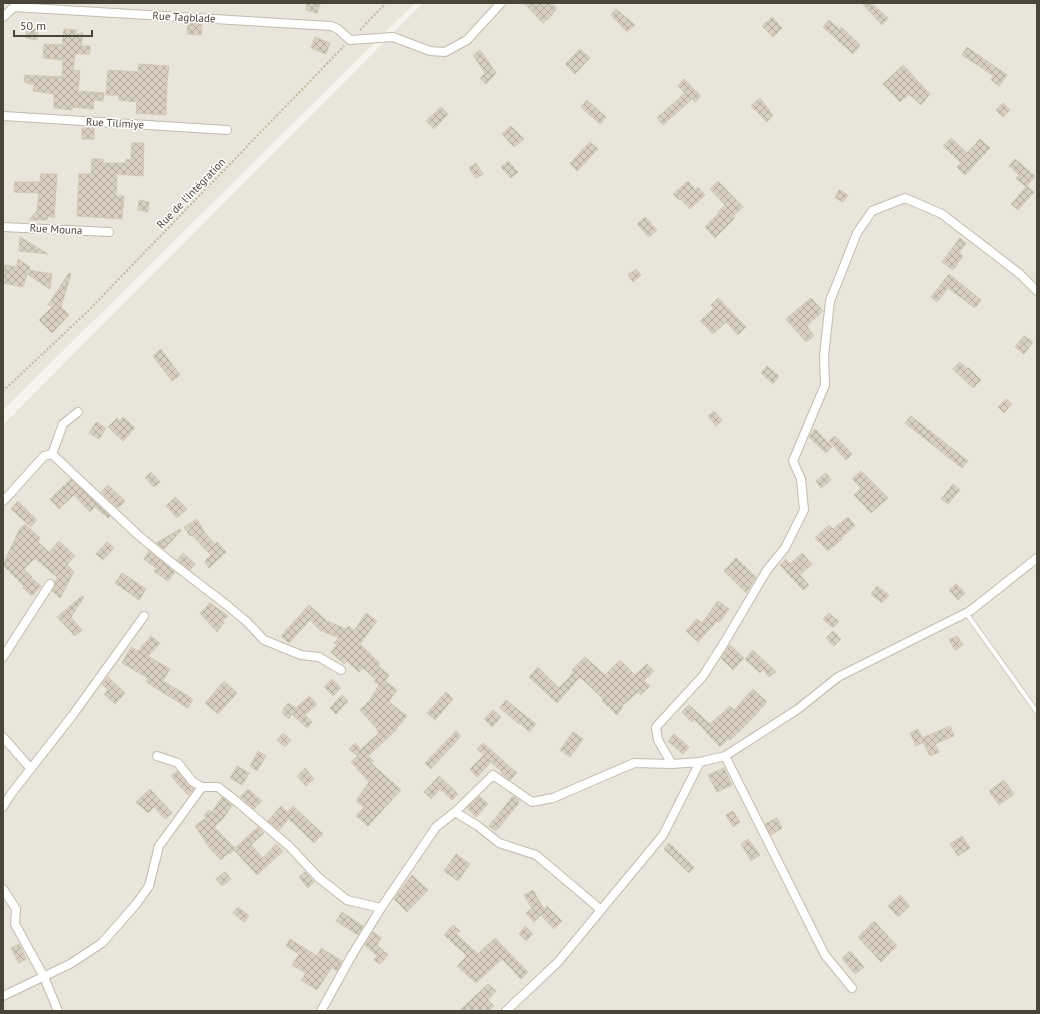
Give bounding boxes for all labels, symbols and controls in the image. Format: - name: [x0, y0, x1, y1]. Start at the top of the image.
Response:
- street label: Rue Tagblade: [152, 8, 216, 26]
- scale bar: [14, 12, 92, 38]
- text: 50 m: [20, 18, 46, 33]
- street label: Rue Tilimiye: [86, 114, 145, 132]
- street label: Rue de l'Intégration: [154, 155, 228, 231]
- street label: Rue Mouna: [29, 221, 83, 237]

